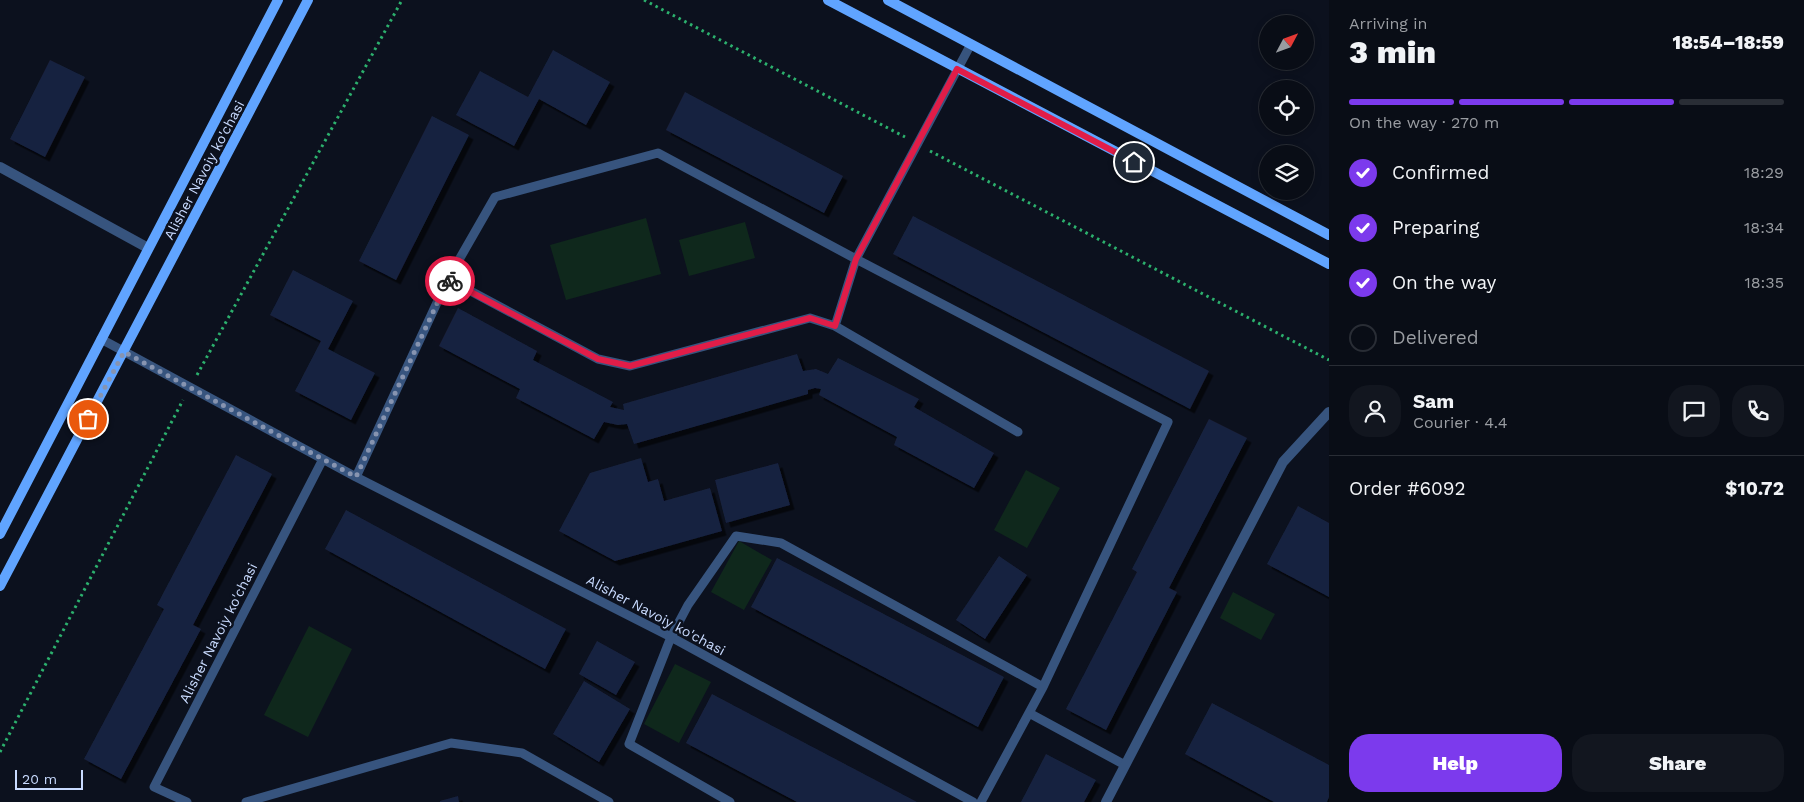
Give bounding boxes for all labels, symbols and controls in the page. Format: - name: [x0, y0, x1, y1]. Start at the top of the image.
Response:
- text: Arriving in: [1349, 14, 1427, 33]
- north arrow: [1259, 15, 1314, 70]
- map controls: [1259, 15, 1314, 200]
- text: 18:54–18:59: [1673, 31, 1784, 54]
- text: 3 min: [1349, 33, 1436, 71]
- button: locate: [1259, 80, 1314, 135]
- street label: Alisher Navoiy ko'chasi: [161, 98, 247, 242]
- text: On the way · 270 m: [1349, 113, 1499, 132]
- pin: [1113, 141, 1155, 183]
- button: layers: [1259, 145, 1314, 200]
- icon: home: [1120, 148, 1148, 176]
- icon: check: [1349, 159, 1377, 187]
- text: Confirmed: [1392, 161, 1489, 184]
- text: 18:29: [1744, 163, 1784, 182]
- icon: check: [1349, 214, 1377, 242]
- text: Preparing: [1392, 216, 1479, 239]
- text: 18:34: [1744, 218, 1784, 237]
- courier: [425, 256, 475, 306]
- icon: bike: [436, 267, 464, 295]
- icon: check: [1349, 269, 1377, 297]
- text: On the way: [1392, 271, 1496, 294]
- text: 18:35: [1745, 273, 1784, 292]
- text: Delivered: [1392, 326, 1479, 349]
- button: person: [1349, 385, 1401, 437]
- button: chat: [1668, 385, 1720, 437]
- button: phone: [1732, 385, 1784, 437]
- text: Sam: [1413, 390, 1454, 413]
- pin: [67, 398, 109, 440]
- icon: bag: [74, 405, 102, 433]
- text: Courier · 4.4: [1413, 413, 1508, 432]
- text: Order #6092: [1349, 477, 1466, 500]
- text: $10.72: [1725, 477, 1784, 500]
- street label: Alisher Navoiy ko'chasi: [176, 560, 260, 706]
- street label: Alisher Navoiy ko'chasi: [584, 572, 728, 658]
- button: Help: [1349, 734, 1562, 792]
- button: Share: [1572, 734, 1784, 792]
- scale bar: [15, 767, 82, 790]
- text: 20 m: [22, 771, 57, 787]

